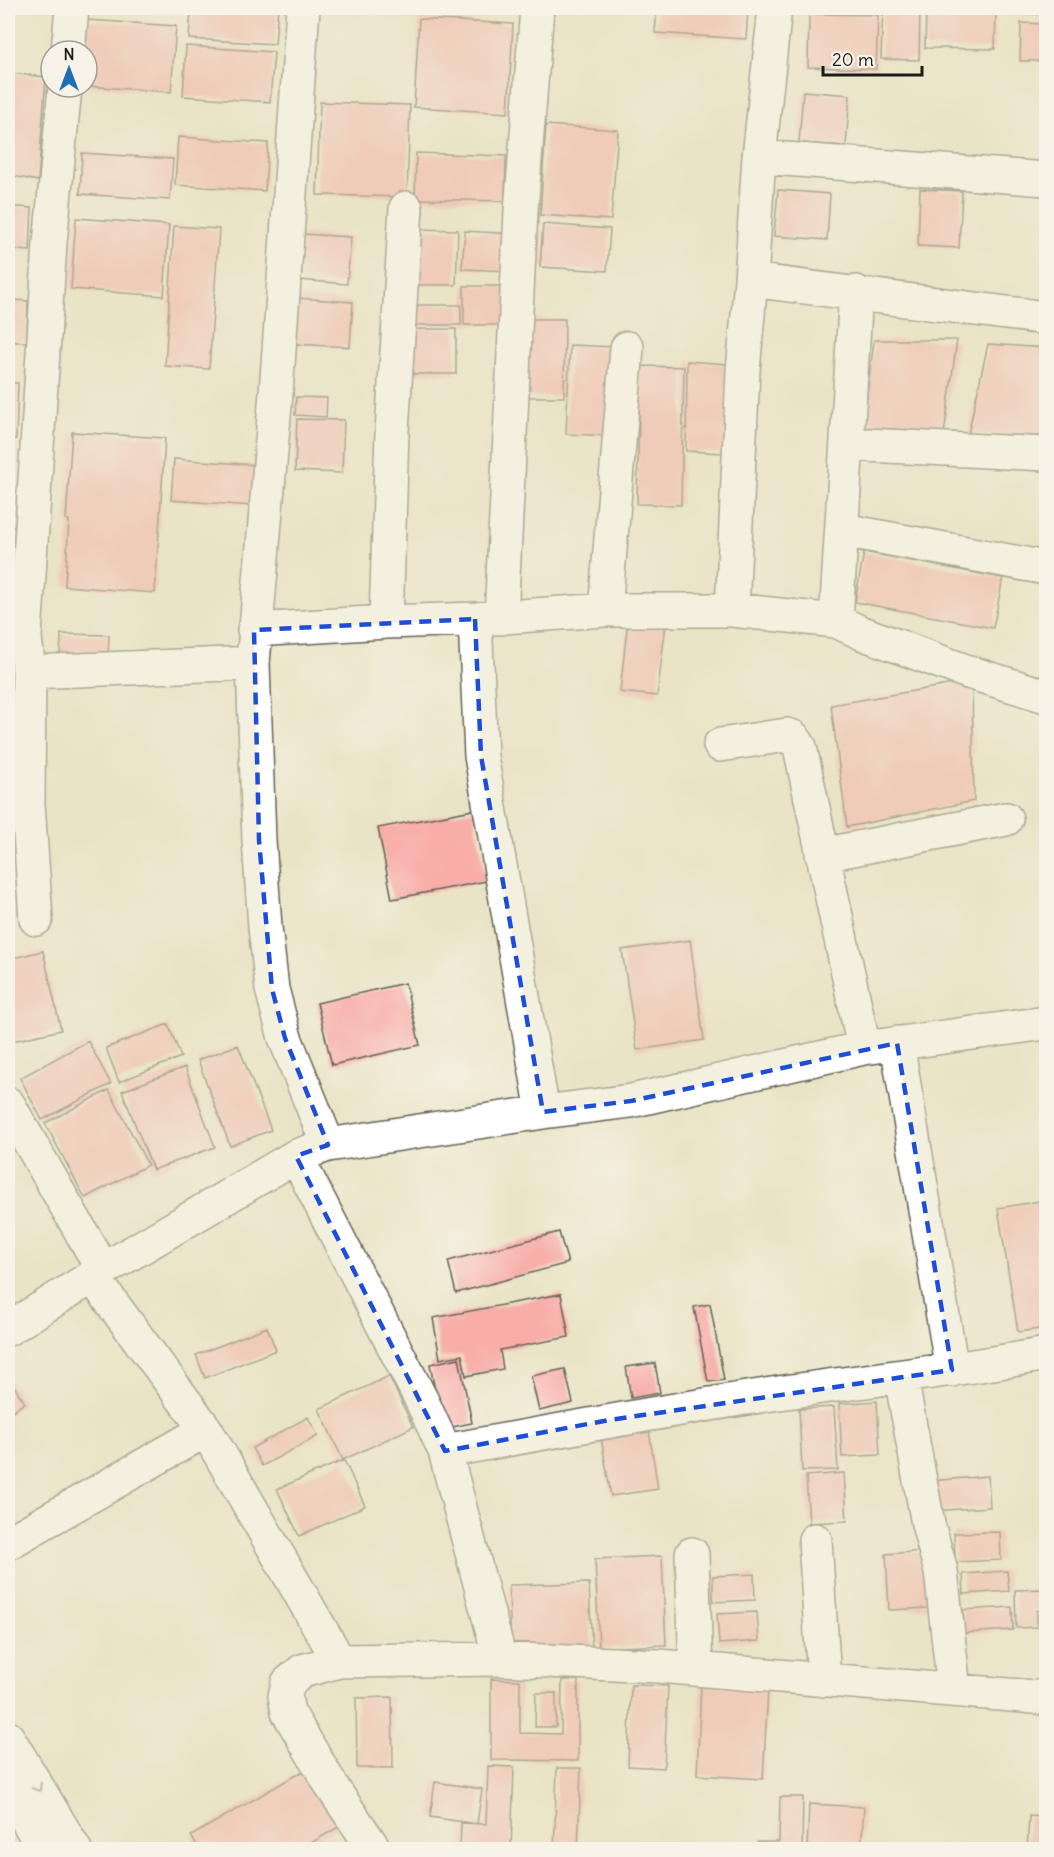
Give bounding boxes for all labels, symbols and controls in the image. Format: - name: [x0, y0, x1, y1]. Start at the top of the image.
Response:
- north arrow: [39, 39, 99, 99]
- scale bar: [823, 39, 922, 77]
- text: N: [63, 44, 75, 64]
- text: 20 m: [832, 48, 874, 71]
- one-way arrow: [30, 1782, 42, 1792]

